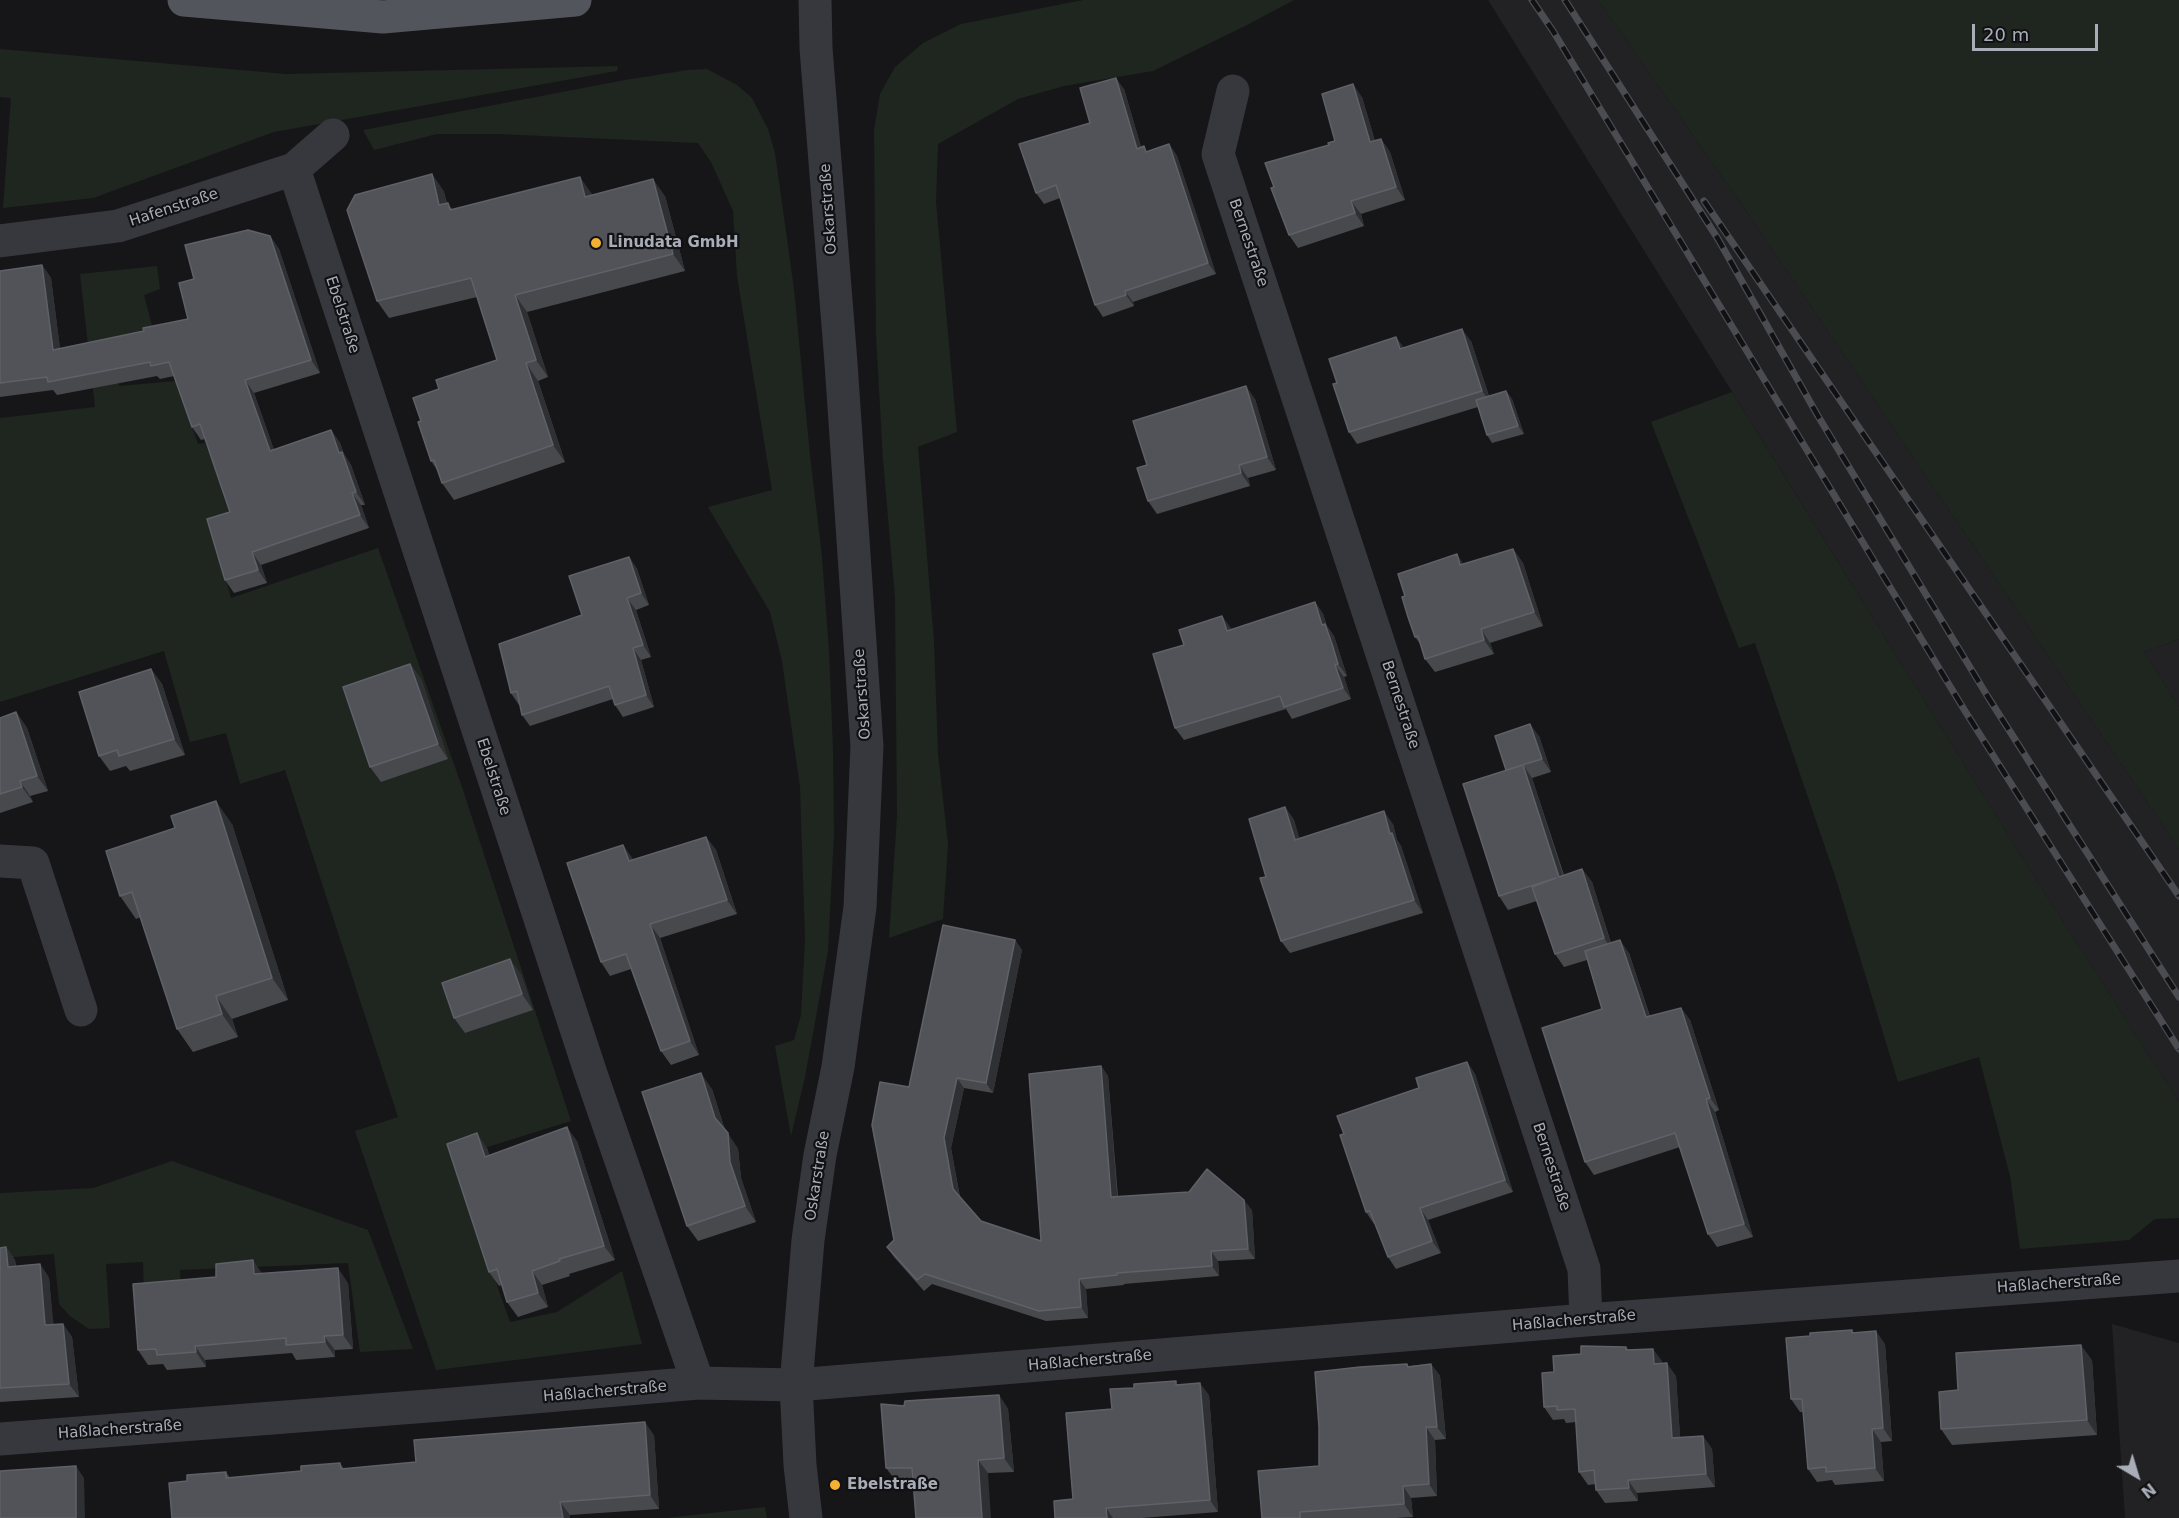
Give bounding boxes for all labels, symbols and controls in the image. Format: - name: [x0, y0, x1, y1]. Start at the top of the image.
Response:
- scale bar: [1975, 12, 2101, 50]
- text: 20 m: [1983, 24, 2029, 45]
- street label: Oskarstraße: [817, 163, 841, 255]
- street label: Hafenstraße: [127, 185, 221, 231]
- street label: Bernestraße: [1225, 197, 1271, 289]
- place label: Linudata GmbH: [608, 234, 739, 252]
- marker: Linudata GmbH: [589, 236, 603, 250]
- street label: Ebelstraße: [321, 274, 363, 356]
- street label: Oskarstraße: [851, 648, 875, 740]
- street label: Bernestraße: [1377, 659, 1423, 751]
- street label: Ebelstraße: [472, 736, 514, 818]
- street label: Bernestraße: [1528, 1121, 1574, 1213]
- street label: Oskarstraße: [802, 1130, 834, 1222]
- street label: Haßlacherstraße: [1996, 1271, 2122, 1297]
- street label: Haßlacherstraße: [1511, 1307, 1637, 1335]
- street label: Haßlacherstraße: [1027, 1347, 1153, 1375]
- street label: Haßlacherstraße: [542, 1378, 668, 1406]
- street label: Haßlacherstraße: [57, 1417, 183, 1443]
- north arrow: [2107, 1446, 2167, 1506]
- place label: Ebelstraße: [847, 1476, 938, 1494]
- marker: Ebelstraße: [828, 1478, 842, 1492]
- text: N: [2137, 1479, 2160, 1502]

